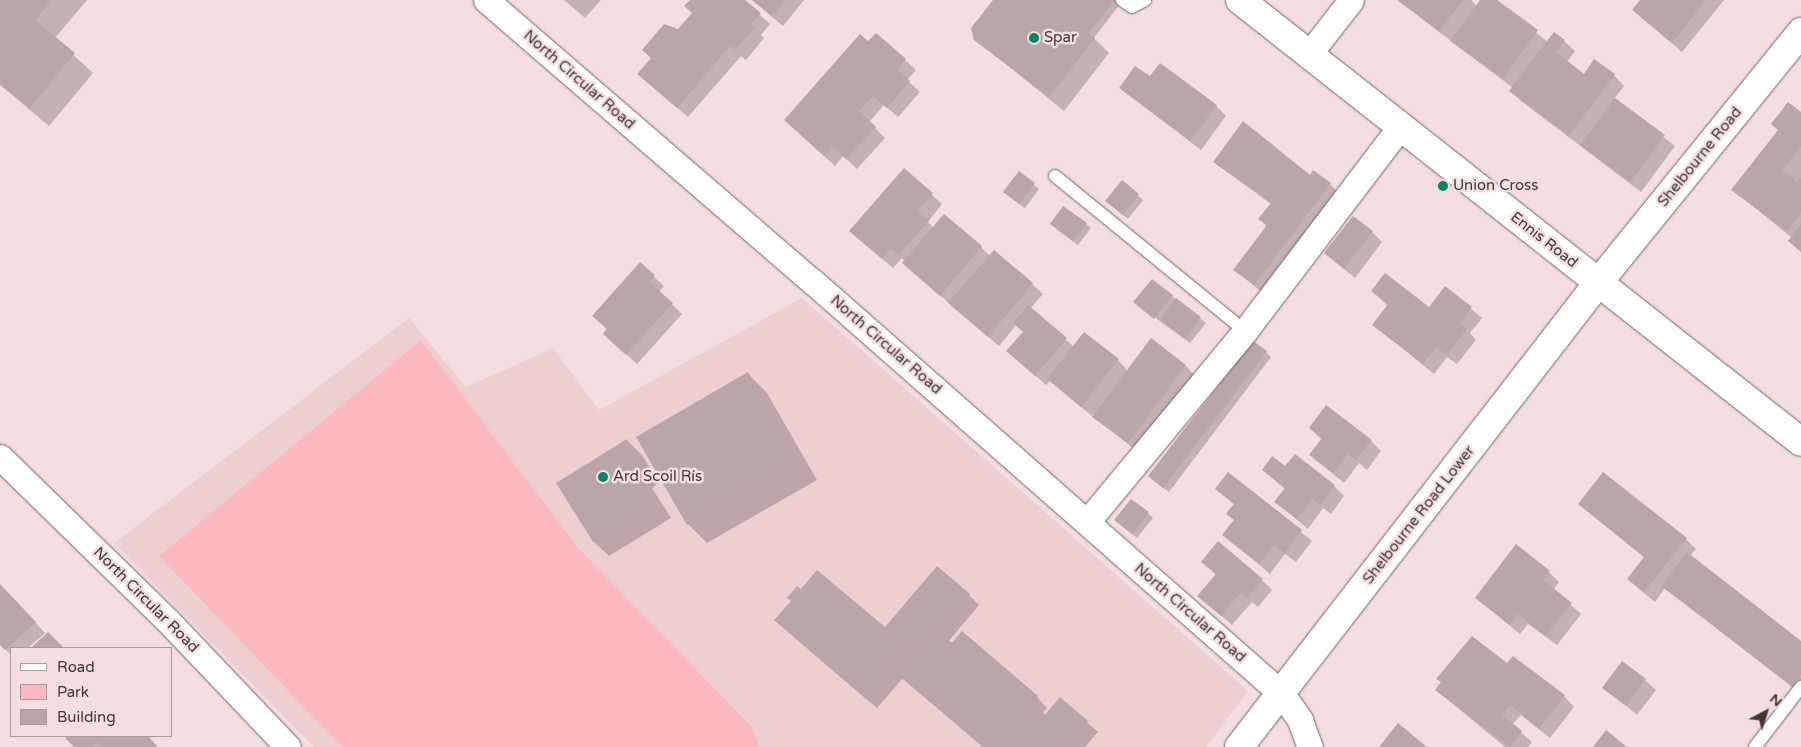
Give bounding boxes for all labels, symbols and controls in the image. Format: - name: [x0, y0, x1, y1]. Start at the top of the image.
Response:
- street label: North Circular Road: [520, 27, 638, 133]
- place label: Spar: [1044, 29, 1077, 47]
- marker: Spar: [1028, 32, 1040, 44]
- street label: Shelbourne Road: [1654, 103, 1746, 211]
- place label: Union Cross: [1453, 177, 1538, 195]
- marker: Union Cross: [1437, 180, 1449, 192]
- street label: Ennis Road: [1507, 208, 1581, 272]
- street label: North Circular Road: [827, 292, 945, 398]
- street label: Shelbourne Road Lower: [1359, 442, 1479, 588]
- place label: Ard Scoil Rís: [613, 468, 702, 486]
- marker: Ard Scoil Rís: [597, 471, 609, 483]
- street label: North Circular Road: [90, 544, 202, 656]
- street label: North Circular Road: [1131, 560, 1249, 666]
- legend: [10, 647, 172, 737]
- text: Road: [57, 658, 95, 676]
- text: Park: [57, 683, 89, 701]
- north arrow: [1741, 687, 1791, 737]
- text: N: [1766, 690, 1786, 710]
- text: Building: [57, 708, 116, 726]

